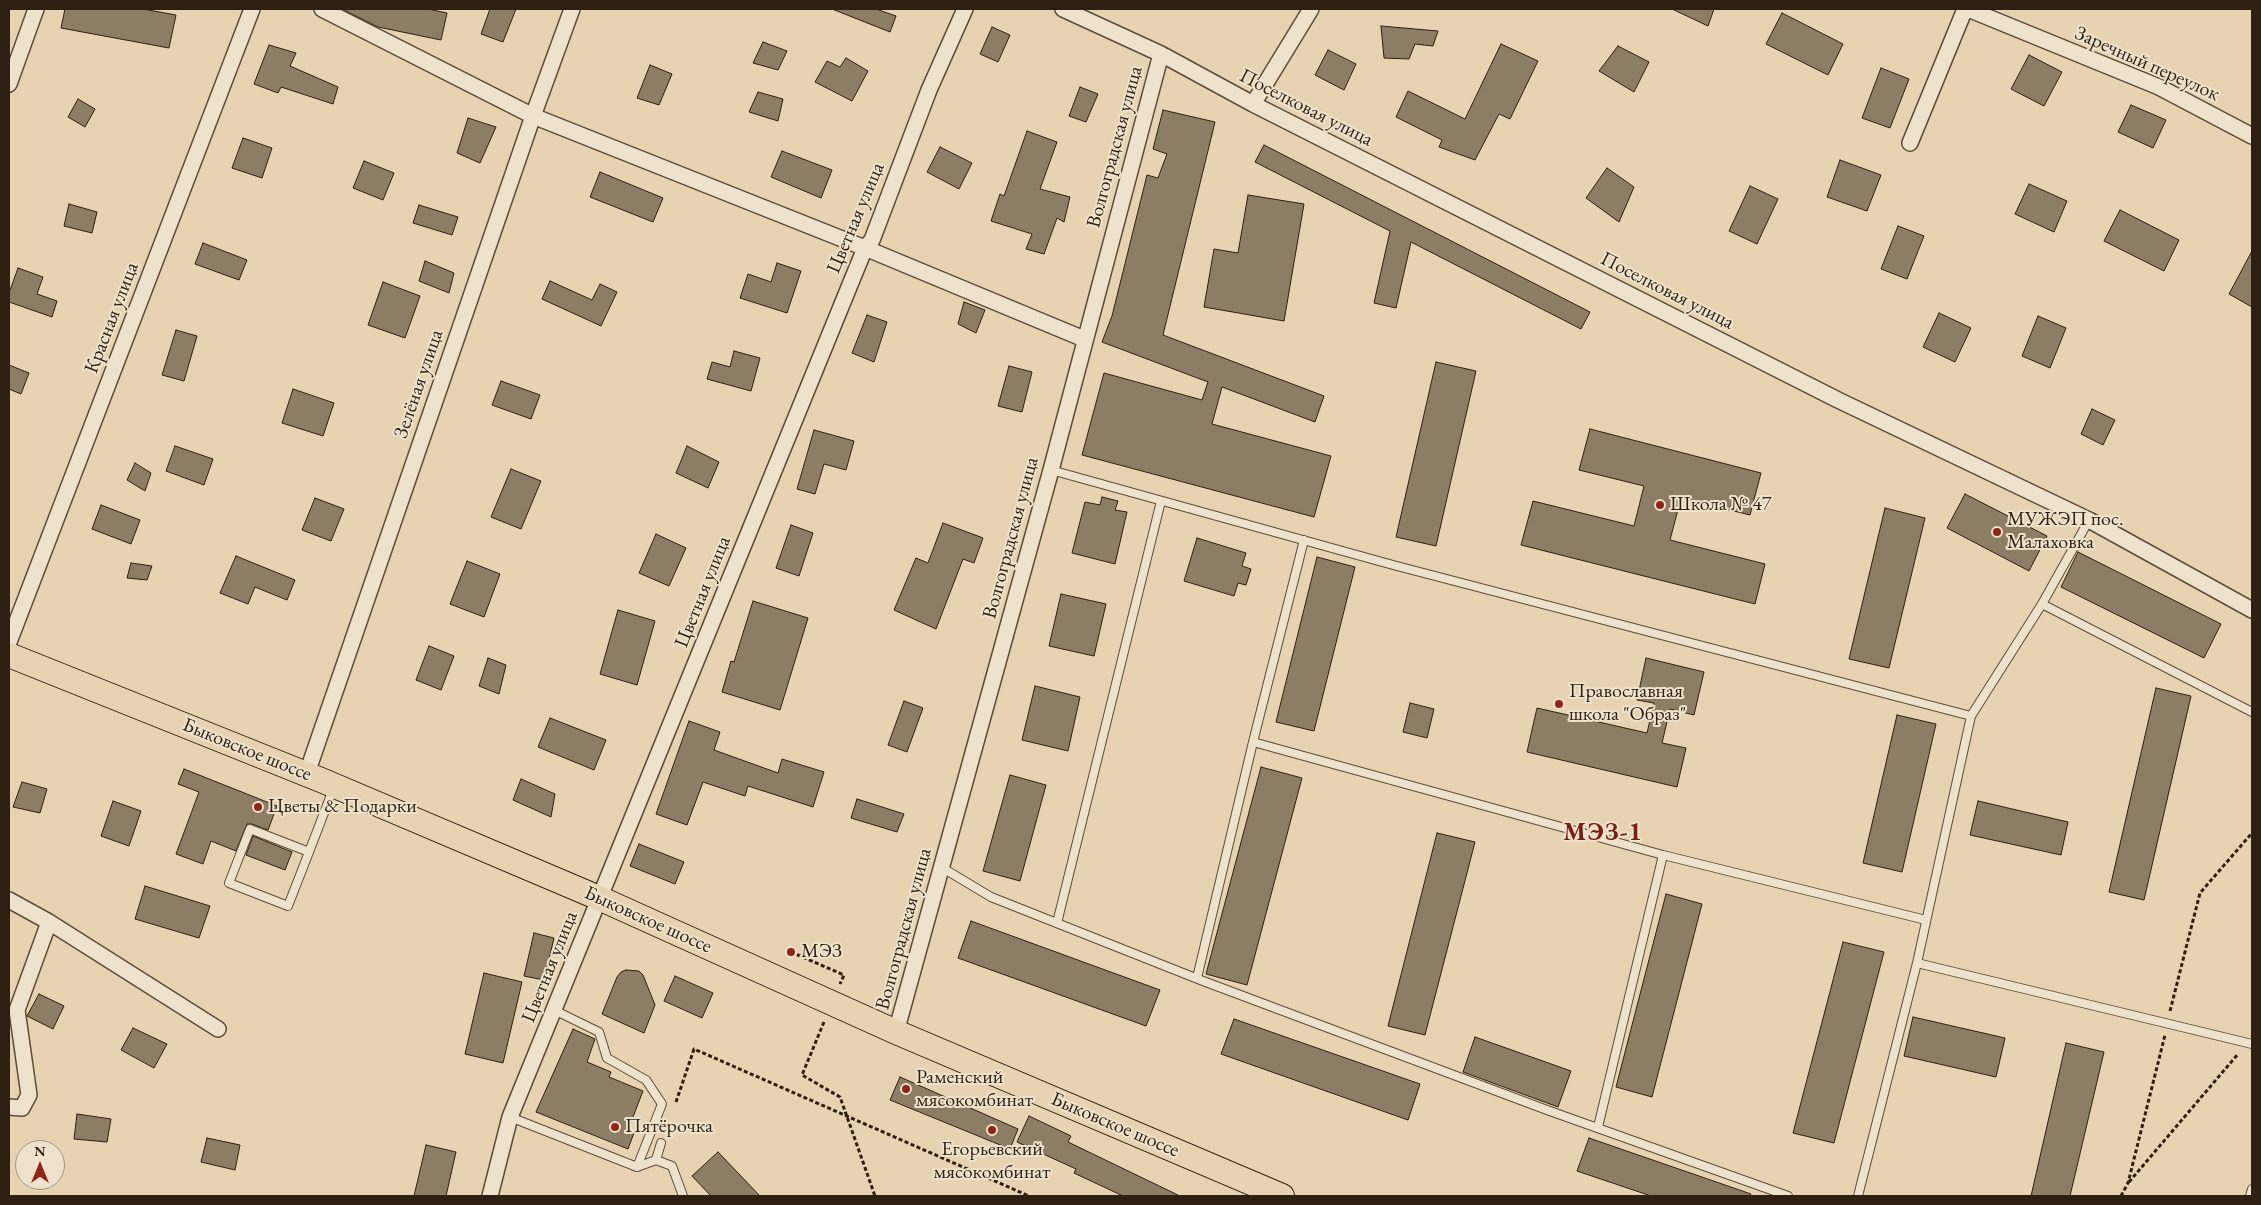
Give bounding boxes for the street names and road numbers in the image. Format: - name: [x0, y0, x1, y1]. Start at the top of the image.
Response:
- street label: Заречный переулок: [2071, 21, 2223, 107]
- street label: Волгоградская улица: [1082, 63, 1148, 231]
- street label: Поселковая улица: [1235, 64, 1377, 152]
- street label: Цветная улица: [822, 159, 890, 277]
- street label: Поселковая улица: [1596, 247, 1738, 335]
- street label: Красная улица: [80, 259, 144, 377]
- street label: Зелёная улица: [389, 326, 449, 442]
- street label: Волгоградская улица: [978, 454, 1044, 622]
- street label: Цветная улица: [670, 533, 736, 651]
- street label: Быковское шоссе: [179, 713, 315, 787]
- street label: Волгоградская улица: [871, 845, 937, 1013]
- street label: Быковское шоссе: [580, 881, 716, 959]
- street label: Цветная улица: [517, 908, 583, 1026]
- street label: Быковское шоссе: [1047, 1087, 1183, 1163]

